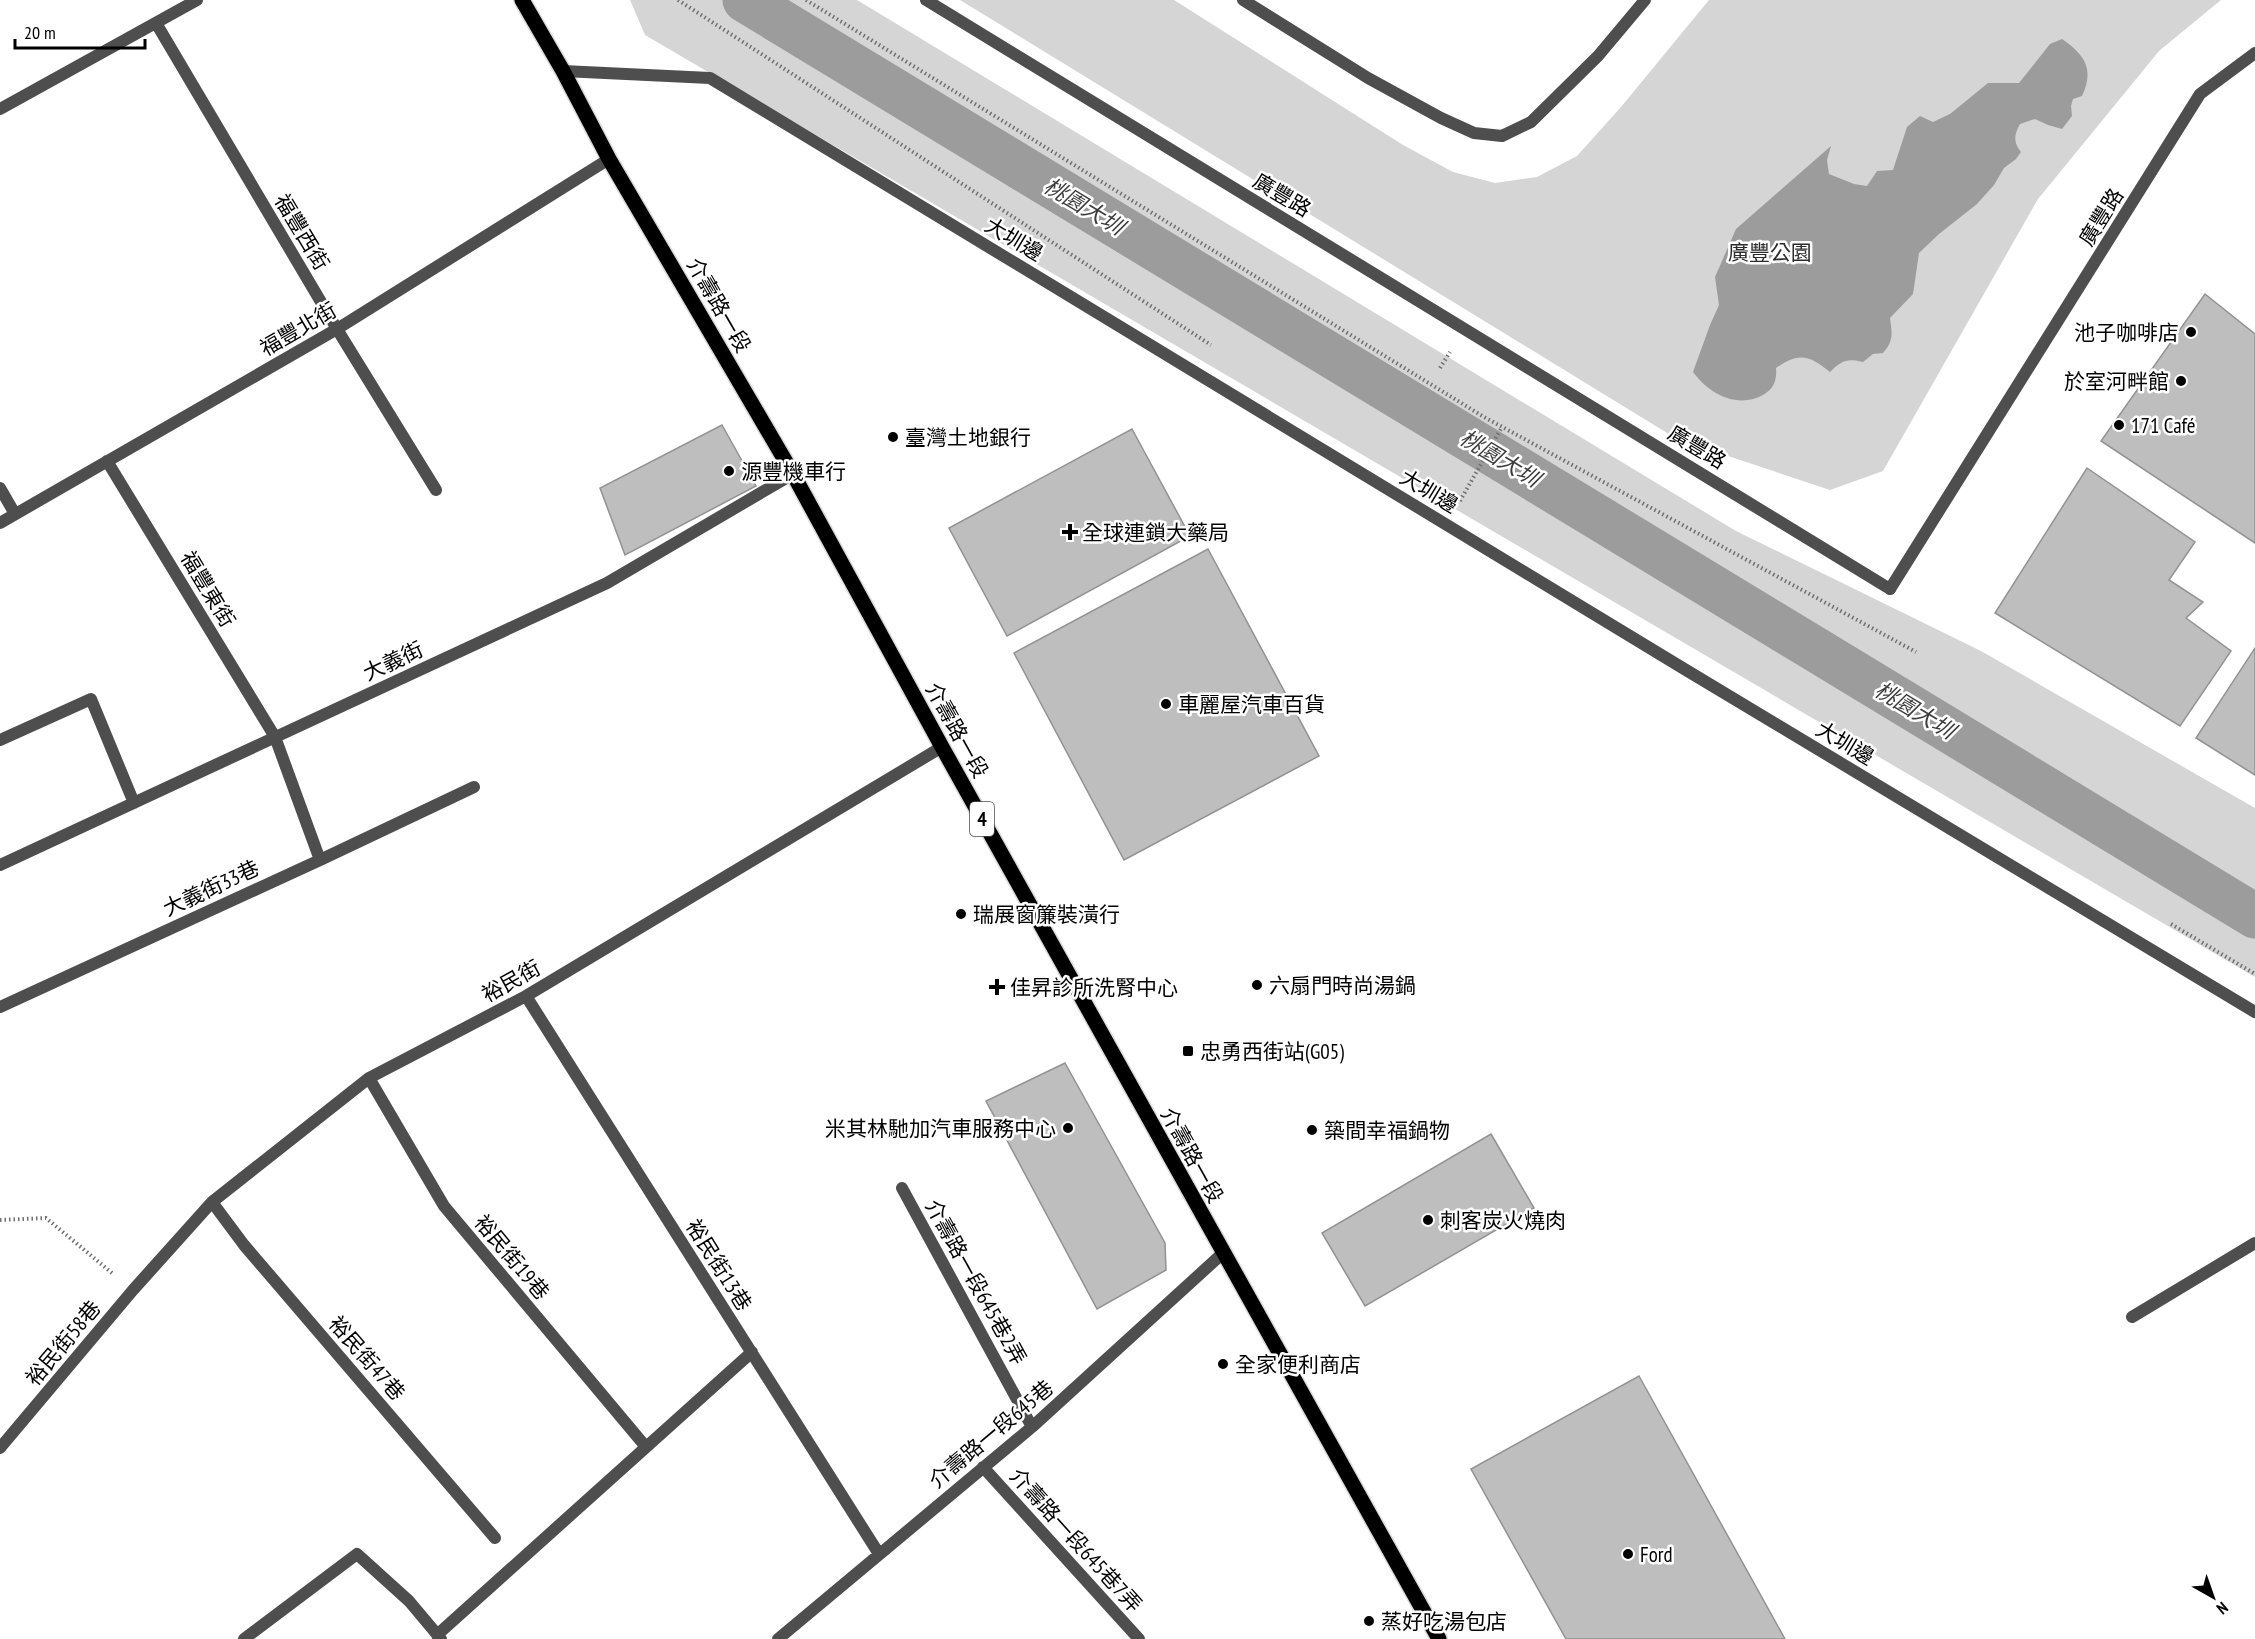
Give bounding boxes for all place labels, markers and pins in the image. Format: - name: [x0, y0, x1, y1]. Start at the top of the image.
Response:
- place label: 池子咖啡店: [2074, 319, 2179, 346]
- marker: 池子咖啡店: [2184, 325, 2198, 339]
- place label: 於室河畔館: [2064, 368, 2169, 395]
- marker: 於室河畔館: [2174, 374, 2188, 388]
- place label: 171 Café: [2131, 412, 2195, 439]
- marker: 171 Café: [2112, 418, 2126, 432]
- place label: 臺灣土地銀行: [905, 424, 1031, 451]
- marker: 臺灣土地銀行: [886, 430, 900, 444]
- place label: 源豐機車行: [741, 458, 846, 485]
- marker: 源豐機車行: [722, 464, 736, 478]
- place label: 全球連鎖大藥局: [1082, 519, 1229, 546]
- marker: 全球連鎖大藥局: [1063, 525, 1077, 539]
- place label: 車麗屋汽車百貨: [1178, 691, 1325, 718]
- marker: 車麗屋汽車百貨: [1159, 697, 1173, 711]
- place label: 瑞展窗簾裝潢行: [973, 901, 1120, 928]
- marker: 瑞展窗簾裝潢行: [954, 907, 968, 921]
- place label: 六扇門時尚湯鍋: [1269, 972, 1416, 999]
- place label: 佳昇診所洗腎中心: [1010, 974, 1178, 1001]
- marker: 佳昇診所洗腎中心: [988, 978, 1006, 996]
- marker: 六扇門時尚湯鍋: [1250, 978, 1264, 992]
- place label: 忠勇西街站(G05): [1200, 1038, 1344, 1065]
- marker: 忠勇西街站(G05): [1181, 1044, 1195, 1058]
- place label: 米其林馳加汽車服務中心: [825, 1115, 1056, 1142]
- place label: 築間幸福鍋物: [1324, 1117, 1450, 1144]
- marker: 米其林馳加汽車服務中心: [1061, 1121, 1075, 1135]
- marker: 築間幸福鍋物: [1305, 1123, 1319, 1137]
- place label: 刺客炭火燒肉: [1440, 1207, 1566, 1234]
- marker: 刺客炭火燒肉: [1421, 1213, 1435, 1227]
- place label: 全家便利商店: [1235, 1351, 1361, 1378]
- marker: 全家便利商店: [1216, 1357, 1230, 1371]
- place label: Ford: [1640, 1541, 1673, 1568]
- marker: Ford: [1621, 1547, 1635, 1561]
- place label: 蒸好吃湯包店: [1381, 1608, 1507, 1635]
- marker: 蒸好吃湯包店: [1362, 1614, 1376, 1628]

